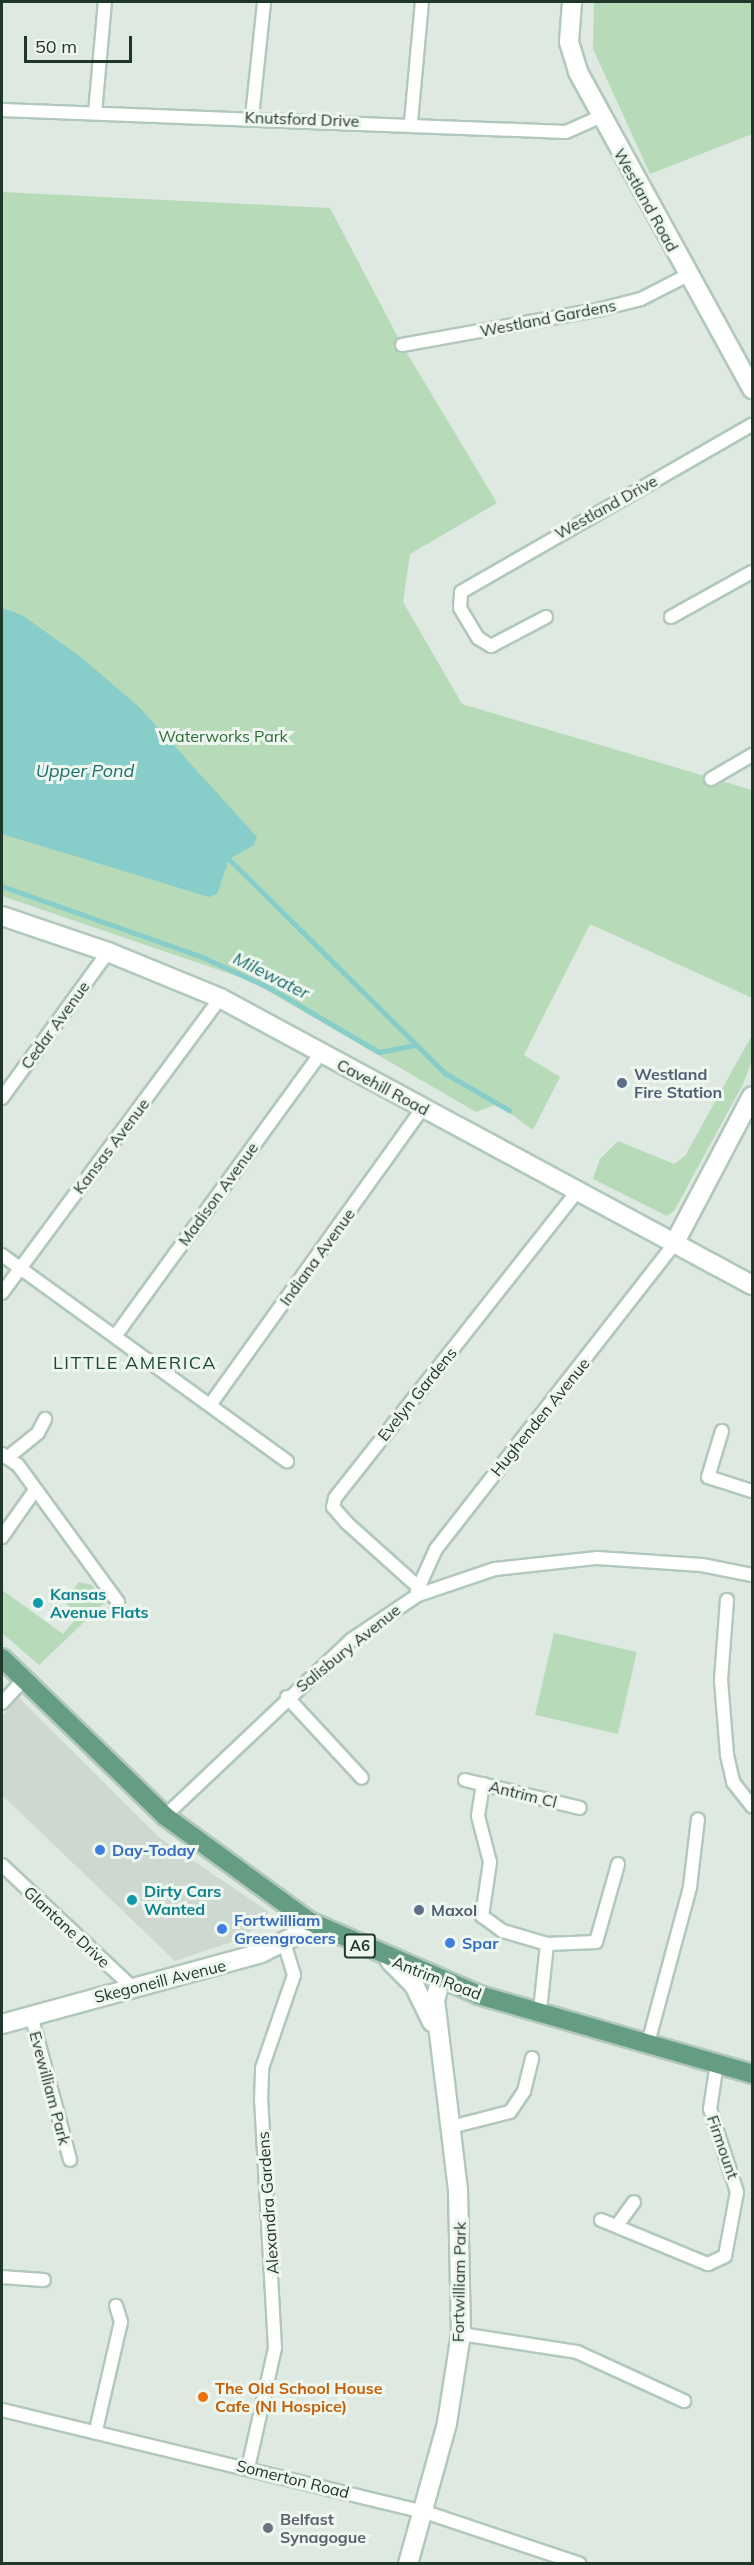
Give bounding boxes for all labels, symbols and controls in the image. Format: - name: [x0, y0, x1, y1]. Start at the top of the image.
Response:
- scale bar: [27, 24, 135, 62]
- text: 50 m: [35, 35, 77, 58]
- street label: Knutsford Drive: [244, 107, 360, 131]
- street label: Westland Road: [610, 145, 682, 255]
- street label: Westland Gardens: [478, 295, 618, 341]
- street label: Westland Drive: [551, 471, 661, 543]
- park label: Waterworks Park: [158, 726, 288, 746]
- water label: Upper Pond: [36, 760, 134, 782]
- water label: Milewater: [229, 948, 313, 1004]
- street label: Cedar Avenue: [17, 977, 93, 1073]
- street label: Cavehill Road: [334, 1055, 432, 1119]
- place label: Westland Fire Station: [634, 1064, 722, 1102]
- marker: Westland Fire Station: [615, 1076, 629, 1090]
- street label: Kansas Avenue: [69, 1095, 153, 1197]
- street label: Madison Avenue: [174, 1139, 262, 1249]
- street label: Indiana Avenue: [275, 1205, 359, 1309]
- street label: Evelyn Gardens: [373, 1343, 461, 1445]
- district label: LITTLE AMERICA: [53, 1352, 217, 1374]
- street label: Hughenden Avenue: [487, 1354, 593, 1480]
- place label: Kansas Avenue Flats: [50, 1584, 149, 1622]
- marker: Kansas Avenue Flats: [31, 1596, 45, 1610]
- street label: Salisbury Avenue: [292, 1600, 404, 1696]
- street label: Antrim Cl: [487, 1776, 559, 1812]
- place label: Day-Today: [112, 1840, 195, 1860]
- marker: Day-Today: [93, 1843, 107, 1857]
- place label: Dirty Cars Wanted: [144, 1881, 221, 1919]
- street label: Glantane Drive: [20, 1882, 114, 1972]
- marker: Dirty Cars Wanted: [125, 1893, 139, 1907]
- place label: Maxol: [431, 1900, 477, 1920]
- marker: Maxol: [412, 1903, 426, 1917]
- place label: Fortwilliam Greengrocers: [234, 1910, 336, 1948]
- marker: Fortwilliam Greengrocers: [215, 1922, 229, 1936]
- place label: Spar: [462, 1933, 498, 1953]
- road number: A6: [344, 1934, 376, 1958]
- marker: Spar: [443, 1936, 457, 1950]
- street label: Antrim Road: [390, 1952, 484, 2004]
- street label: Skegoneill Avenue: [92, 1955, 228, 2007]
- street label: Evewilliam Park: [26, 2029, 74, 2147]
- street label: Firmount: [703, 2113, 743, 2181]
- street label: Alexandra Gardens: [253, 2131, 283, 2275]
- street label: Fortwilliam Park: [448, 2222, 470, 2342]
- place label: The Old School House Cafe (NI Hospice): [215, 2378, 382, 2416]
- marker: The Old School House Cafe (NI Hospice): [196, 2390, 210, 2404]
- street label: Somerton Road: [235, 2456, 351, 2502]
- place label: Belfast Synagogue: [280, 2509, 366, 2547]
- marker: Belfast Synagogue: [261, 2521, 275, 2535]

